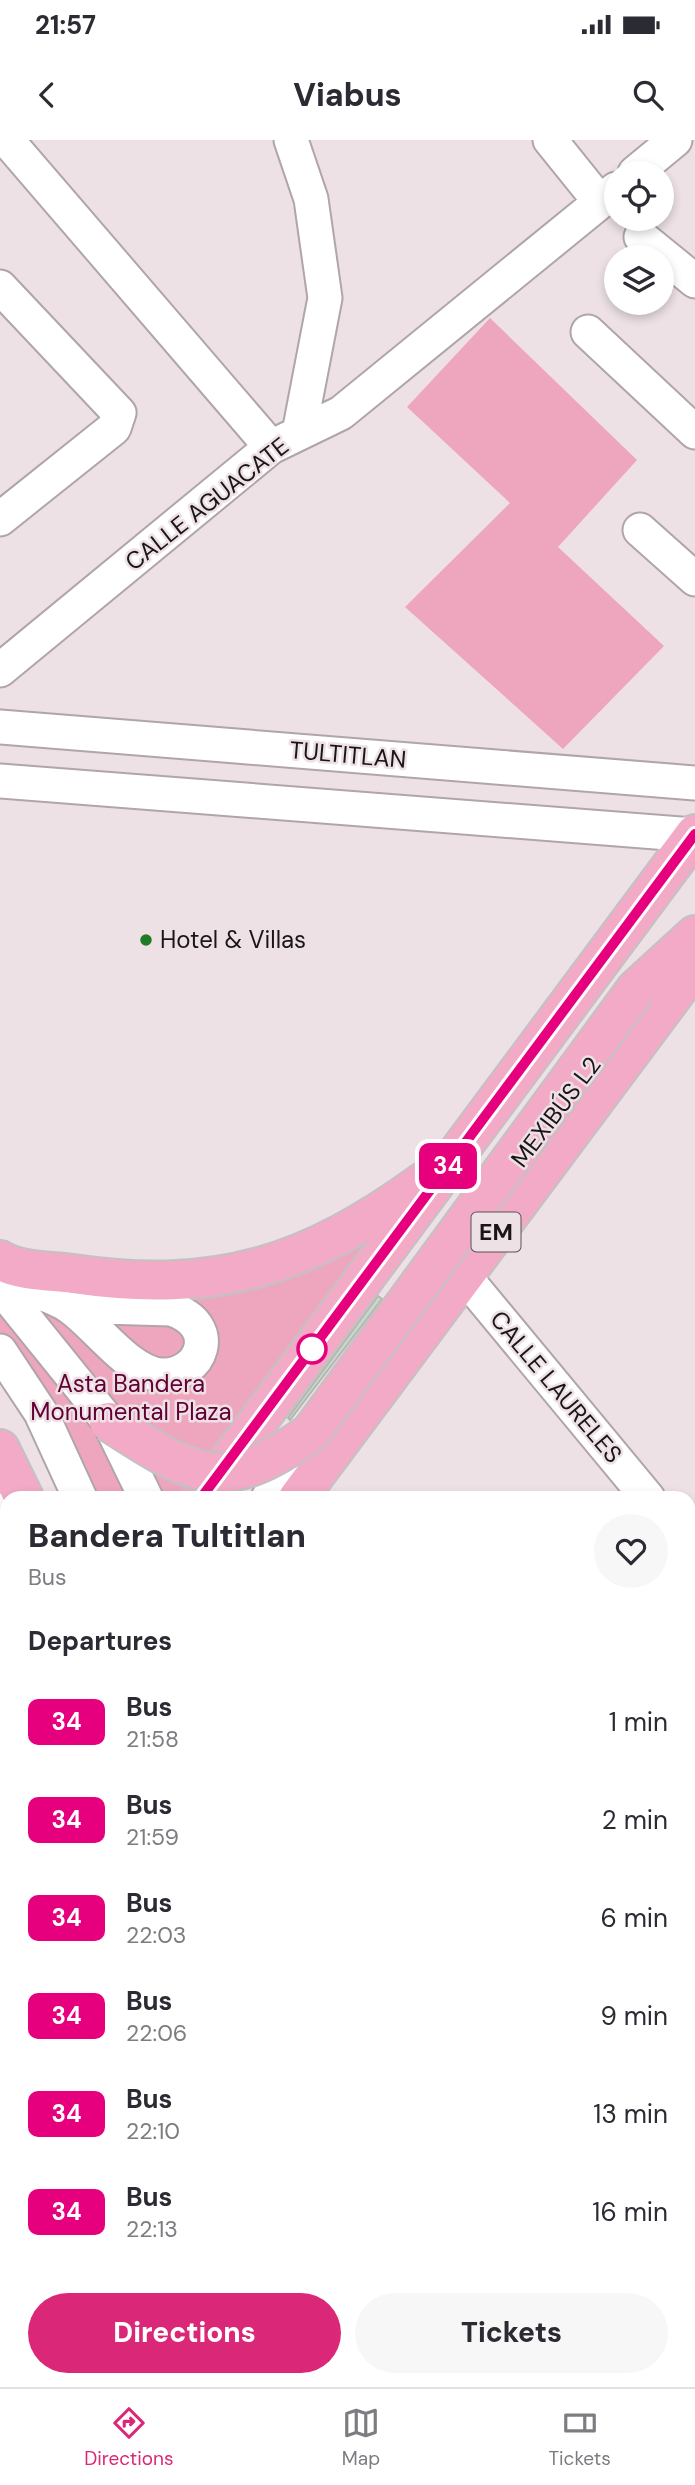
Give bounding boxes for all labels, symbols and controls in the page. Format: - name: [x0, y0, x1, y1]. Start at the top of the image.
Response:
- text: 21:57: [35, 8, 96, 42]
- text: Viabus: [293, 74, 402, 116]
- icon: back: [28, 76, 66, 114]
- icon: search: [629, 76, 667, 114]
- map controls: [604, 161, 674, 315]
- button: locate: [604, 161, 674, 231]
- button: layers: [604, 245, 674, 315]
- street label: CALLE AGUACATE: [119, 430, 295, 577]
- street label: TULTITLAN: [288, 734, 408, 775]
- place label: Hotel & Villas: [160, 924, 306, 955]
- marker: Hotel & Villas: [138, 932, 154, 948]
- street label: MEXIBÚS L2: [504, 1050, 607, 1173]
- line badge: 34: [416, 1143, 480, 1189]
- text: 34: [433, 1150, 463, 1181]
- road number: EM: [472, 1212, 520, 1252]
- street label: CALLE LAURELES: [484, 1304, 629, 1469]
- unlabelled marker: [297, 1334, 327, 1364]
- park label: Asta Bandera Monumental Plaza: [30, 1368, 232, 1427]
- text: Bandera Tultitlan: [28, 1514, 306, 1557]
- button: heart: [594, 1514, 668, 1588]
- text: Bus: [28, 1562, 67, 1592]
- text: Departures: [28, 1624, 172, 1658]
- text: Bus: [126, 1690, 172, 1724]
- text: 1 min: [609, 1705, 668, 1739]
- text: 34: [51, 1706, 82, 1737]
- text: 21:58: [126, 1724, 179, 1754]
- text: Bus: [126, 1788, 172, 1822]
- text: 2 min: [602, 1803, 668, 1837]
- text: 34: [51, 1804, 82, 1835]
- text: 21:59: [126, 1822, 179, 1852]
- text: Bus: [126, 1886, 172, 1920]
- text: 6 min: [600, 1901, 668, 1935]
- text: 34: [51, 1902, 82, 1933]
- text: 22:03: [126, 1920, 186, 1950]
- text: Bus: [126, 1984, 172, 2018]
- text: 9 min: [600, 1999, 668, 2033]
- text: 34: [51, 2000, 82, 2031]
- text: 22:06: [126, 2018, 187, 2048]
- text: Bus: [126, 2082, 172, 2116]
- text: 13 min: [593, 2097, 668, 2131]
- text: 34: [51, 2098, 82, 2129]
- text: 22:10: [126, 2116, 180, 2146]
- text: Bus: [126, 2180, 172, 2214]
- text: 16 min: [592, 2195, 668, 2229]
- text: 34: [51, 2196, 82, 2227]
- text: 22:13: [126, 2214, 178, 2244]
- button: Directions: [28, 2293, 341, 2373]
- button: Tickets: [355, 2293, 668, 2373]
- tab: Directions: [84, 2404, 174, 2471]
- tab: Map: [342, 2404, 380, 2471]
- tab: Tickets: [548, 2404, 611, 2471]

